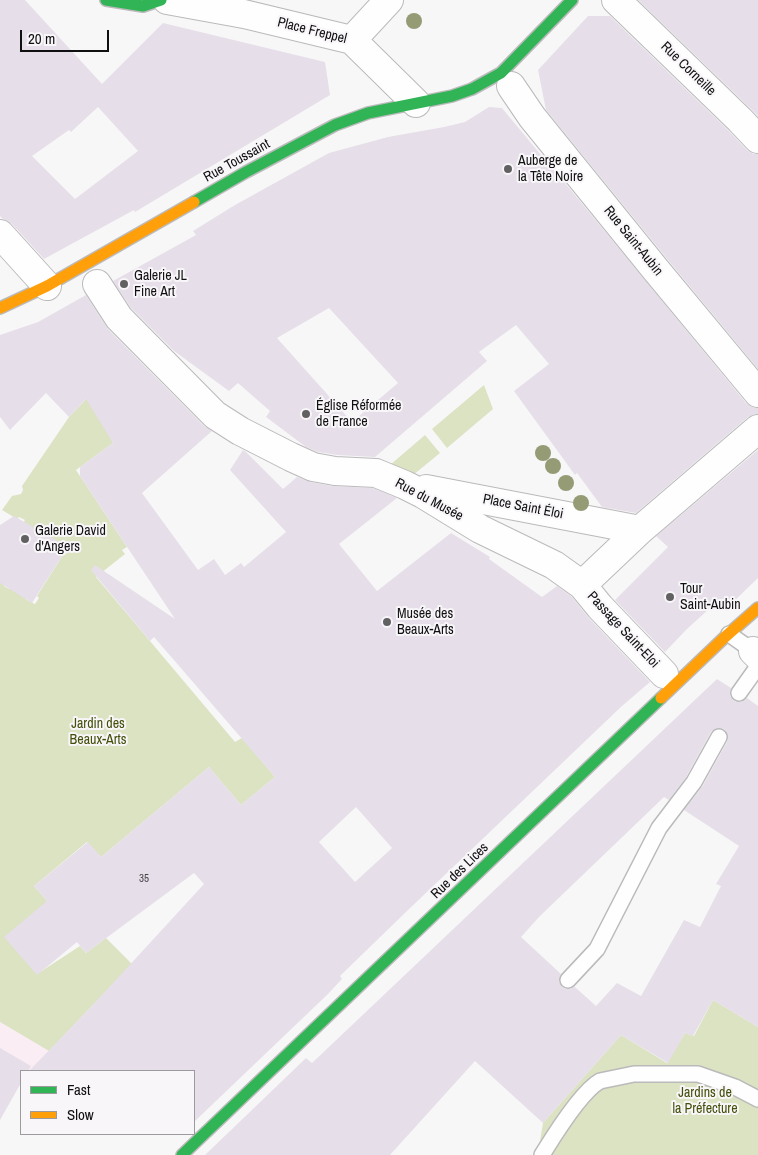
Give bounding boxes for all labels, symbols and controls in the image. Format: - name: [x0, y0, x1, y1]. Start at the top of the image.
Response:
- street label: Place Freppel: [276, 14, 348, 48]
- scale bar: [22, 20, 111, 52]
- text: 20 m: [28, 28, 55, 49]
- street label: Rue Corneille: [657, 39, 719, 99]
- street label: Rue Toussaint: [201, 136, 273, 186]
- place label: Auberge de la Tête Noire: [518, 153, 583, 186]
- marker: Auberge de la Tête Noire: [502, 163, 514, 175]
- street label: Rue Saint-Aubin: [600, 203, 666, 279]
- place label: Galerie JL Fine Art: [134, 268, 187, 300]
- marker: Galerie JL Fine Art: [118, 278, 130, 290]
- place label: Église Réformée de France: [316, 398, 401, 431]
- marker: Église Réformée de France: [300, 408, 312, 420]
- street label: Rue du Musée: [392, 475, 466, 525]
- street label: Place Saint Éloi: [481, 491, 565, 523]
- place label: Galerie David d'Angers: [35, 523, 106, 556]
- marker: Galerie David d'Angers: [19, 533, 31, 545]
- place label: Tour Saint-Aubin: [680, 581, 741, 614]
- street label: Passage Saint-Eloi: [583, 588, 663, 672]
- marker: Tour Saint-Aubin: [664, 591, 676, 603]
- place label: Musée des Beaux-Arts: [397, 606, 454, 638]
- marker: Musée des Beaux-Arts: [381, 616, 393, 628]
- park label: Jardin des Beaux-Arts: [70, 716, 126, 749]
- street label: Rue des Lices: [428, 839, 492, 903]
- house number: 35: [139, 872, 149, 886]
- legend: [20, 1070, 195, 1135]
- text: Fast: [67, 1079, 90, 1100]
- park label: Jardins de la Préfecture: [672, 1085, 738, 1118]
- text: Slow: [67, 1104, 94, 1125]

